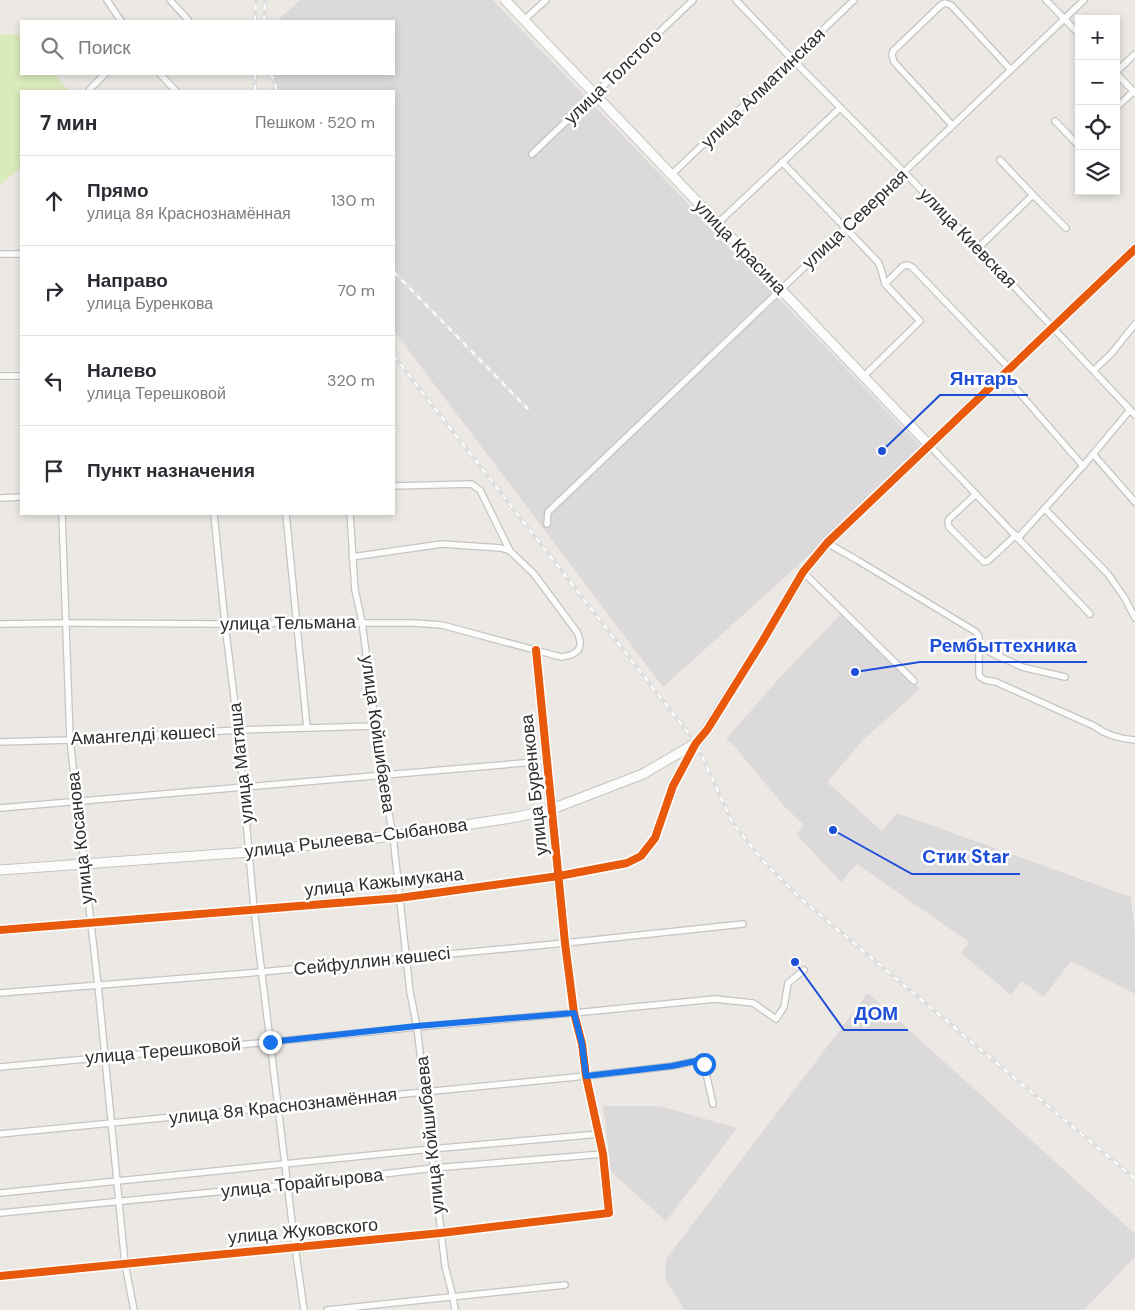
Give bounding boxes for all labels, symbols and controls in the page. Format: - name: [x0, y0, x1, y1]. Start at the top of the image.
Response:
- map controls: [1075, 15, 1120, 195]
- button: +: [1075, 15, 1120, 60]
- search box: [20, 20, 395, 75]
- street label: улица Алматинская: [696, 22, 830, 154]
- street label: улица Толстого: [559, 24, 667, 130]
- icon: search: [38, 34, 66, 62]
- text: Поиск: [78, 35, 131, 60]
- button: −: [1075, 60, 1120, 105]
- button: locate: [1075, 105, 1120, 150]
- text: 7 мин: [40, 109, 97, 137]
- text: Пешком · 520 m: [255, 112, 375, 133]
- button: layers: [1075, 150, 1120, 195]
- street label: улица Северная: [797, 164, 913, 274]
- text: Прямо: [87, 178, 149, 203]
- street label: улица Киевская: [914, 182, 1022, 294]
- icon: ahead: [40, 187, 68, 215]
- text: 130 m: [331, 190, 375, 211]
- street label: улица Красина: [688, 194, 792, 301]
- text: улица 8я Краснознамённая: [87, 203, 291, 224]
- text: Направо: [87, 268, 168, 293]
- icon: right: [40, 277, 68, 305]
- text: 70 m: [337, 280, 375, 301]
- text: улица Буренкова: [87, 293, 213, 314]
- text: Налево: [87, 358, 157, 383]
- callout: Янтарь: [940, 361, 1028, 395]
- text: Янтарь: [950, 366, 1018, 391]
- icon: left: [40, 367, 68, 395]
- text: 320 m: [327, 370, 375, 391]
- text: улица Терешковой: [87, 383, 226, 404]
- icon: arrive: [40, 457, 68, 485]
- text: Пункт назначения: [87, 458, 255, 483]
- street label: улица Тельмана: [220, 610, 357, 636]
- callout: Рембыттехника: [920, 628, 1087, 662]
- text: Рембыттехника: [929, 633, 1077, 658]
- street label: улица Койшибаева: [355, 654, 401, 815]
- street label: улица Матяша: [223, 700, 259, 825]
- street label: улица Буренкова: [515, 712, 553, 857]
- street label: Амангелді көшесі: [70, 719, 216, 751]
- street label: улица Косанова: [61, 770, 99, 905]
- street label: улица Рылеева-Сыбанова: [243, 812, 470, 864]
- callout: Стик Star: [912, 840, 1020, 874]
- text: Стик Star: [922, 844, 1010, 869]
- street label: улица Кажымукана: [303, 862, 466, 902]
- street label: Сейфуллин көшесі: [292, 941, 452, 981]
- callout: ДОМ: [844, 996, 908, 1030]
- text: ДОМ: [854, 1001, 898, 1026]
- route end: [259, 1031, 282, 1054]
- street label: улица Терешковой: [84, 1032, 242, 1070]
- route start: [693, 1053, 716, 1076]
- street label: улица Койшибаева: [410, 1054, 450, 1215]
- street label: улица 8я Краснознамённая: [168, 1082, 398, 1130]
- street label: улица Торайгырова: [220, 1162, 385, 1203]
- street label: улица Жуковского: [227, 1212, 379, 1250]

